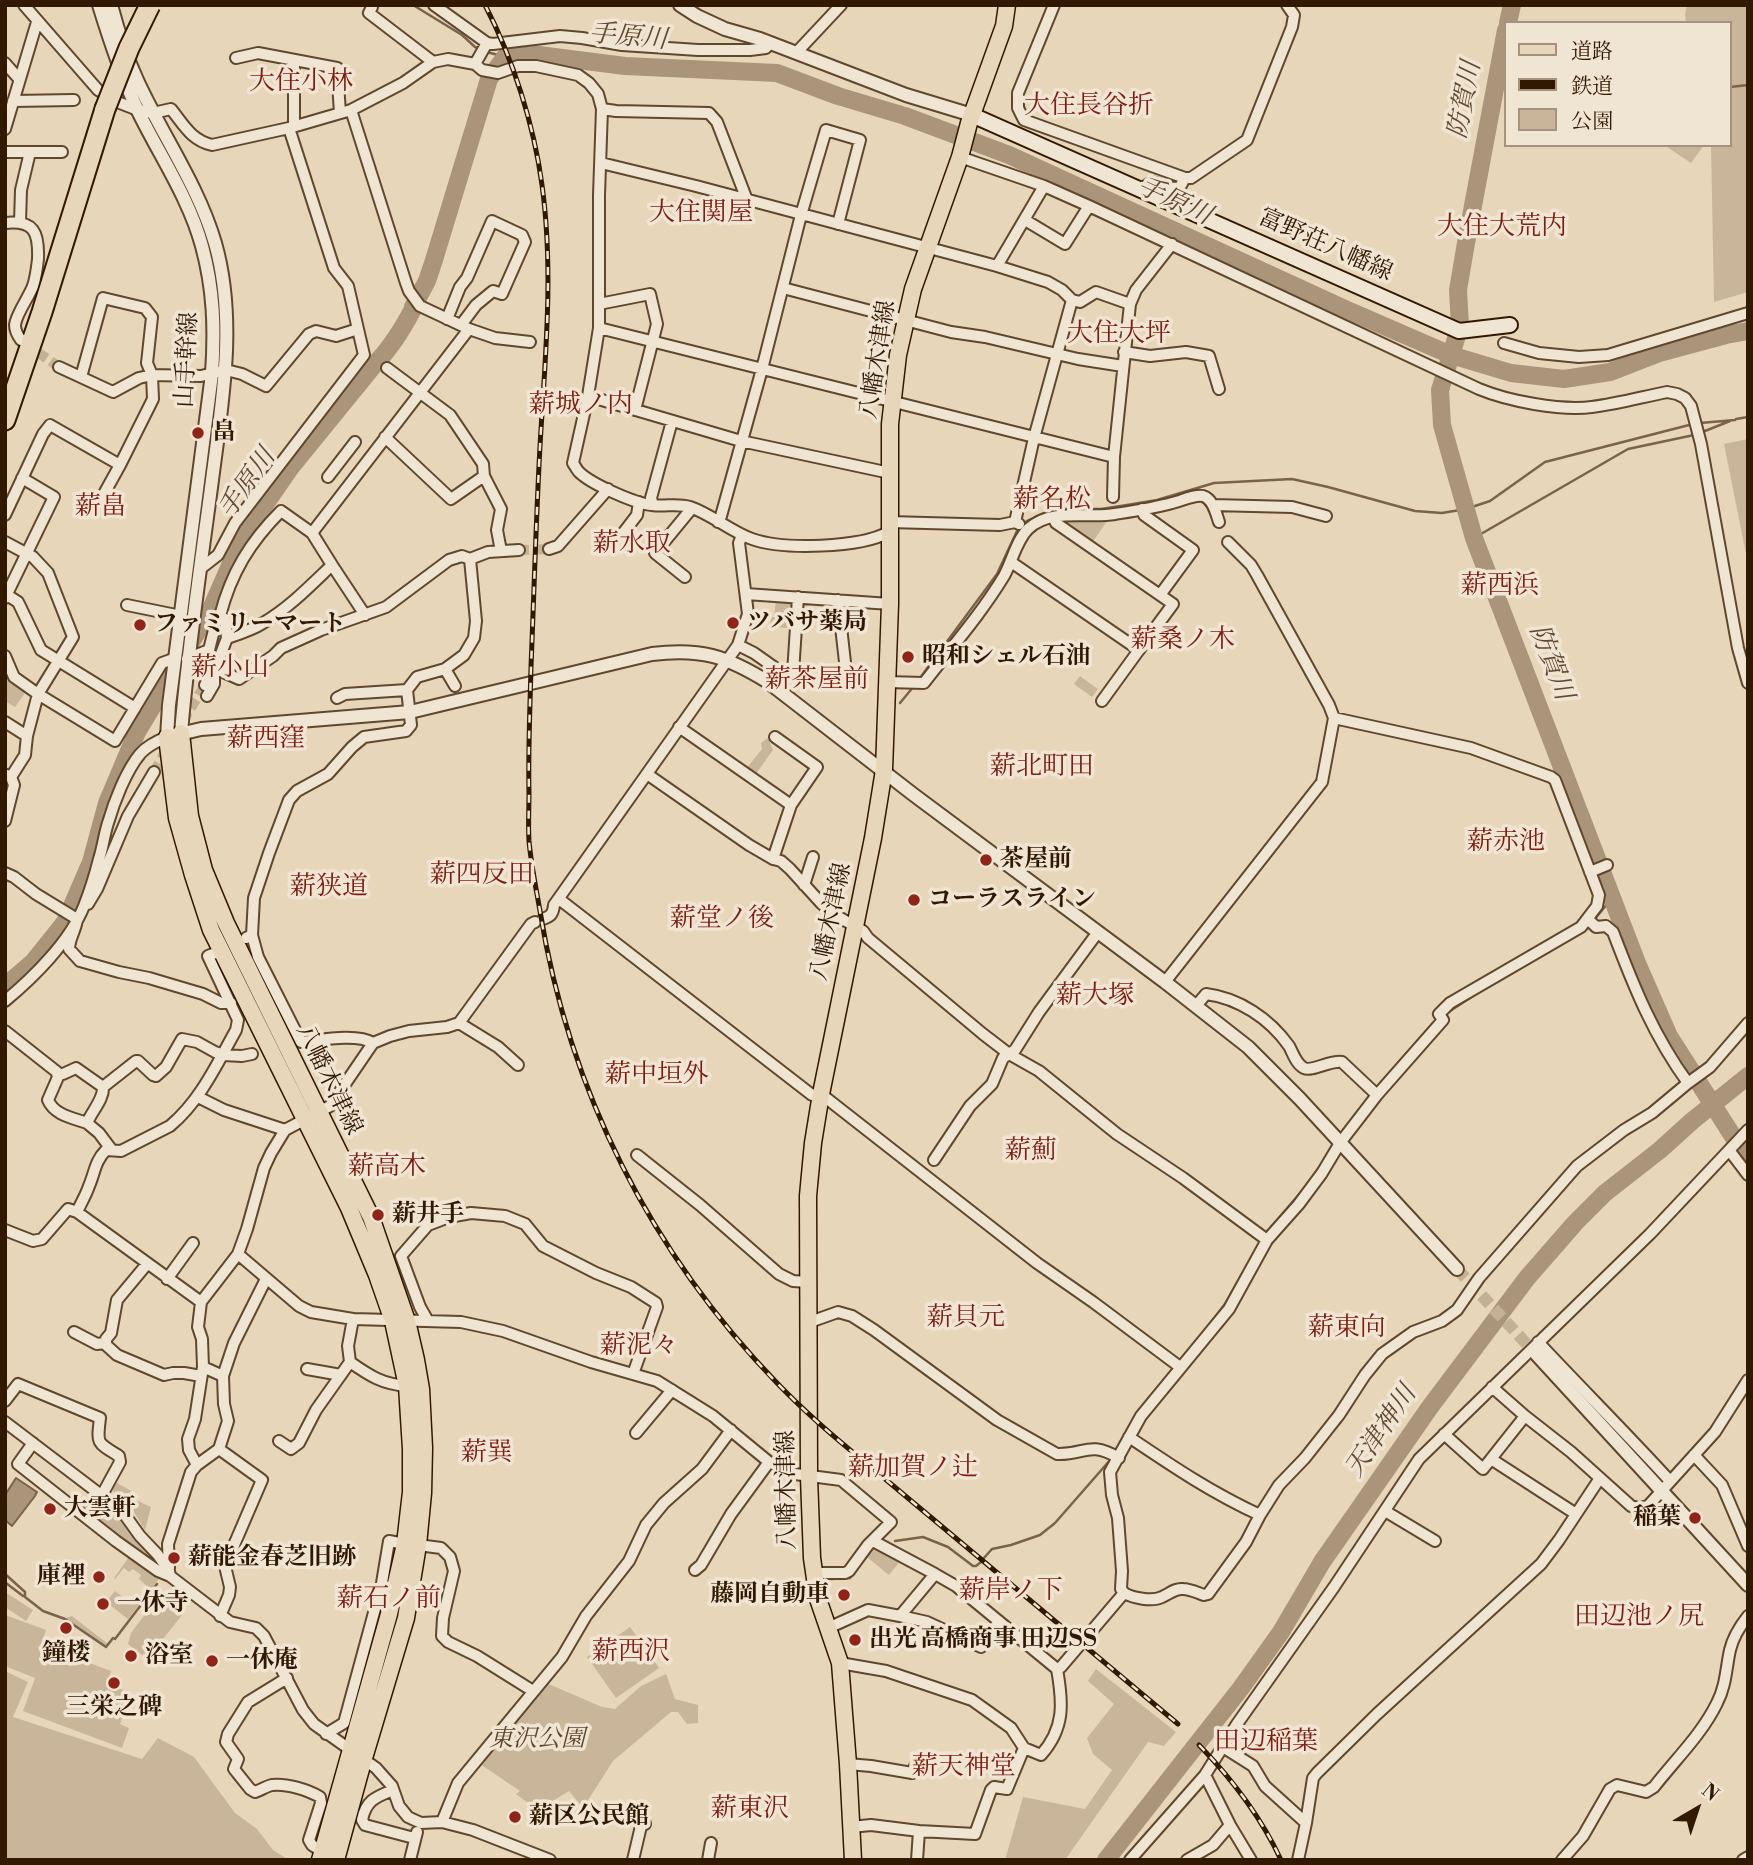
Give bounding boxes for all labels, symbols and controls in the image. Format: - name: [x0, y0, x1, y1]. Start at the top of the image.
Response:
- water label: 手原川: [588, 19, 668, 57]
- legend: [1504, 21, 1732, 147]
- text: 道路: [1571, 39, 1613, 65]
- water label: 防賀川: [1443, 59, 1489, 141]
- district label: 大住小林: [249, 67, 353, 99]
- text: 鉄道: [1571, 74, 1613, 100]
- district label: 大住長谷折: [1024, 91, 1154, 123]
- text: 公園: [1571, 109, 1613, 135]
- water label: 手原川: [1132, 171, 1216, 233]
- district label: 大住関屋: [649, 198, 753, 230]
- street label: 富野荘八幡線: [1253, 204, 1397, 288]
- district label: 大住大荒内: [1437, 212, 1567, 244]
- street label: 八幡木津線: [855, 298, 903, 422]
- street label: 山手幹線: [171, 311, 205, 409]
- district label: 大住大坪: [1067, 319, 1171, 351]
- district label: 薪城ノ内: [529, 390, 633, 422]
- place label: 畠: [212, 419, 236, 447]
- marker: 畠: [190, 425, 206, 441]
- water label: 手原川: [213, 443, 283, 525]
- district label: 薪名松: [1013, 485, 1091, 517]
- district label: 薪畠: [75, 492, 127, 524]
- district label: 薪水取: [593, 529, 671, 561]
- district label: 薪西浜: [1461, 571, 1539, 603]
- place label: ツバサ薬局: [747, 609, 867, 637]
- place label: ファミリーマート: [154, 611, 346, 639]
- marker: ツバサ薬局: [725, 615, 741, 631]
- marker: ファミリーマート: [132, 617, 148, 633]
- water label: 防賀川: [1521, 621, 1579, 705]
- district label: 薪桑ノ木: [1131, 625, 1235, 657]
- place label: 昭和シェル石油: [922, 643, 1090, 671]
- marker: 昭和シェル石油: [900, 649, 916, 665]
- district label: 薪小山: [191, 653, 269, 685]
- district label: 薪茶屋前: [765, 665, 869, 697]
- district label: 薪西窪: [227, 724, 305, 756]
- district label: 薪北町田: [990, 752, 1094, 784]
- district label: 薪赤池: [1467, 827, 1545, 859]
- place label: 茶屋前: [1000, 846, 1072, 874]
- marker: 茶屋前: [978, 852, 994, 868]
- district label: 薪四反田: [430, 860, 534, 892]
- street label: 八幡木津線: [805, 860, 859, 984]
- district label: 薪狭道: [290, 872, 368, 904]
- place label: コーラスライン: [928, 886, 1096, 914]
- marker: コーラスライン: [906, 892, 922, 908]
- district label: 薪堂ノ後: [670, 904, 774, 936]
- district label: 薪大塚: [1056, 981, 1134, 1013]
- street label: 八幡木津線: [289, 1020, 367, 1140]
- district label: 薪中垣外: [605, 1060, 709, 1092]
- district label: 薪薊: [1005, 1136, 1057, 1168]
- district label: 薪高木: [348, 1152, 426, 1184]
- place label: 薪井手: [392, 1201, 464, 1229]
- marker: 薪井手: [370, 1207, 386, 1223]
- district label: 薪貝元: [927, 1303, 1005, 1335]
- district label: 薪東向: [1308, 1313, 1386, 1345]
- district label: 薪泥々: [600, 1331, 678, 1363]
- water label: 天津神川: [1340, 1380, 1424, 1484]
- street label: 八幡木津線: [773, 1430, 803, 1550]
- district label: 薪巽: [461, 1438, 513, 1470]
- district label: 薪加賀ノ辻: [848, 1453, 978, 1485]
- place label: 大雲軒: [64, 1495, 136, 1523]
- marker: 大雲軒: [42, 1501, 58, 1517]
- place label: 稲葉: [1633, 1504, 1681, 1532]
- marker: 稲葉: [1687, 1510, 1703, 1526]
- place label: 薪能金春芝旧跡: [188, 1544, 356, 1572]
- marker: 薪能金春芝旧跡: [166, 1550, 182, 1566]
- place label: 庫裡: [37, 1563, 85, 1591]
- marker: 庫裡: [91, 1569, 107, 1585]
- district label: 薪岸ノ下: [959, 1576, 1063, 1608]
- place label: 藤岡自動車: [710, 1581, 830, 1609]
- district label: 薪石ノ前: [337, 1584, 441, 1616]
- marker: 藤岡自動車: [836, 1587, 852, 1603]
- place label: 一休寺: [117, 1590, 189, 1618]
- marker: 一休寺: [95, 1596, 111, 1612]
- district label: 田辺池ノ尻: [1574, 1602, 1704, 1634]
- marker: 鐘楼: [58, 1620, 74, 1636]
- place label: 出光 高橋商事 田辺SS: [869, 1626, 1097, 1654]
- marker: 出光 高橋商事 田辺SS: [847, 1632, 863, 1648]
- district label: 薪西沢: [592, 1637, 670, 1669]
- place label: 鐘楼: [42, 1640, 90, 1668]
- place label: 浴室: [145, 1642, 193, 1670]
- place label: 一休庵: [226, 1647, 298, 1675]
- marker: 浴室: [123, 1648, 139, 1664]
- marker: 一休庵: [204, 1653, 220, 1669]
- marker: 三栄之碑: [106, 1675, 122, 1691]
- place label: 三栄之碑: [66, 1694, 162, 1722]
- park label: 東沢公園: [489, 1726, 585, 1754]
- district label: 田辺稲葉: [1214, 1727, 1318, 1759]
- district label: 薪天神堂: [912, 1752, 1016, 1784]
- north arrow: [1662, 1774, 1732, 1844]
- text: N: [1697, 1779, 1724, 1807]
- district label: 薪東沢: [711, 1794, 789, 1826]
- place label: 薪区公民館: [529, 1803, 649, 1831]
- marker: 薪区公民館: [507, 1809, 523, 1825]

